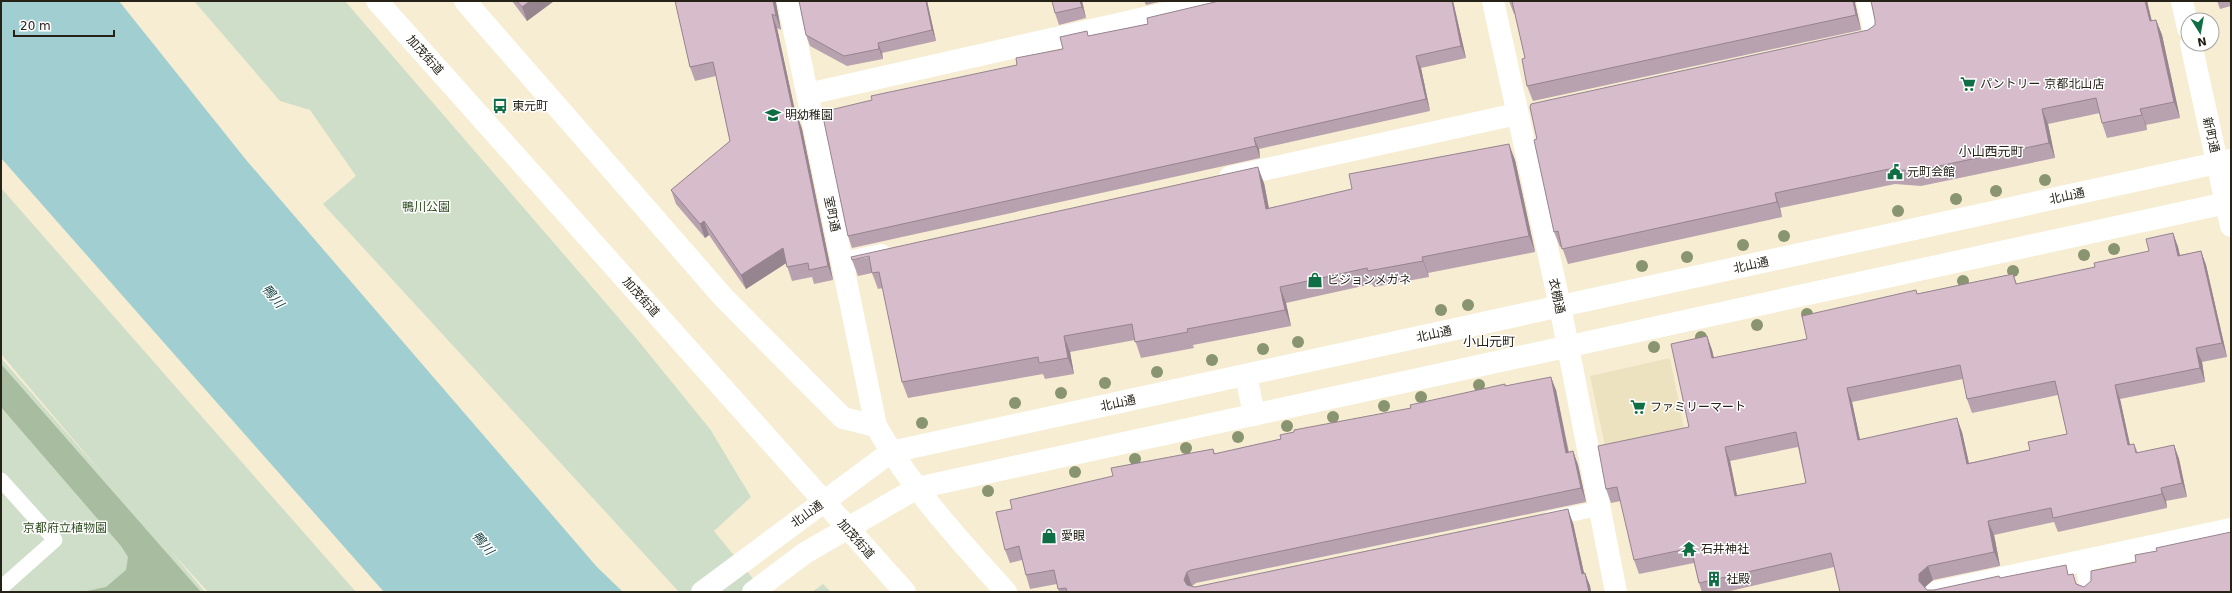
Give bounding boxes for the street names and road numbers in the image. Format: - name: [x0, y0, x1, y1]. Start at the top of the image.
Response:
- street label: 加茂街道: [404, 32, 446, 78]
- street label: 新町通: [2200, 116, 2222, 154]
- street label: 北山通: [2048, 185, 2086, 207]
- street label: 室町通: [821, 195, 843, 233]
- street label: 北山通: [1732, 254, 1770, 276]
- street label: 加茂街道: [620, 274, 662, 320]
- street label: 衣棚通: [1546, 277, 1568, 315]
- street label: 北山通: [1415, 323, 1453, 345]
- street label: 北山通: [1099, 392, 1137, 414]
- street label: 北山通: [788, 498, 826, 530]
- street label: 加茂街道: [835, 516, 877, 562]

